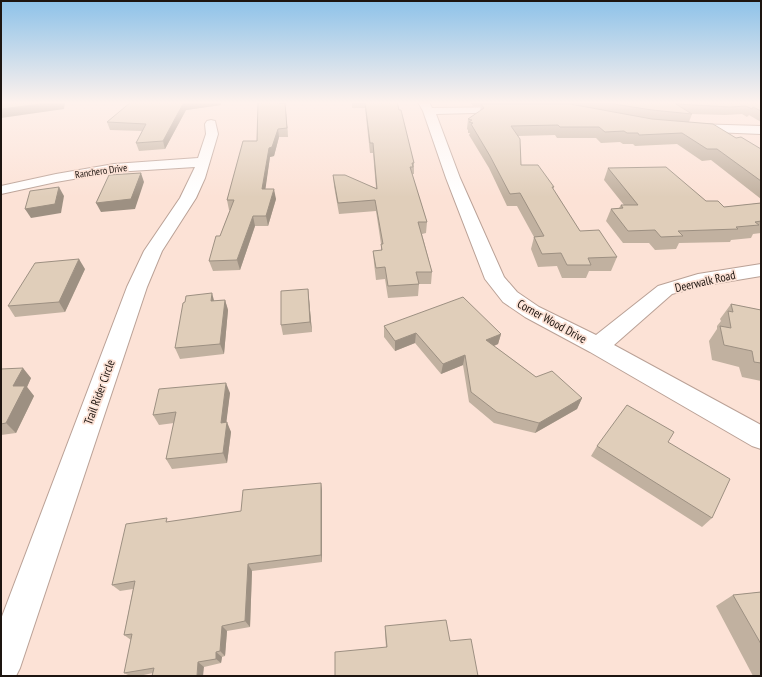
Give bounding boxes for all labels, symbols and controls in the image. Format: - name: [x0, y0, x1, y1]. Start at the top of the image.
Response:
- street label: Ranchero Drive: [74, 161, 128, 181]
- street label: Deerwalk Road: [673, 267, 737, 295]
- street label: Corner Wood Drive: [515, 296, 589, 346]
- street label: Trail Rider Circle: [80, 357, 118, 427]

